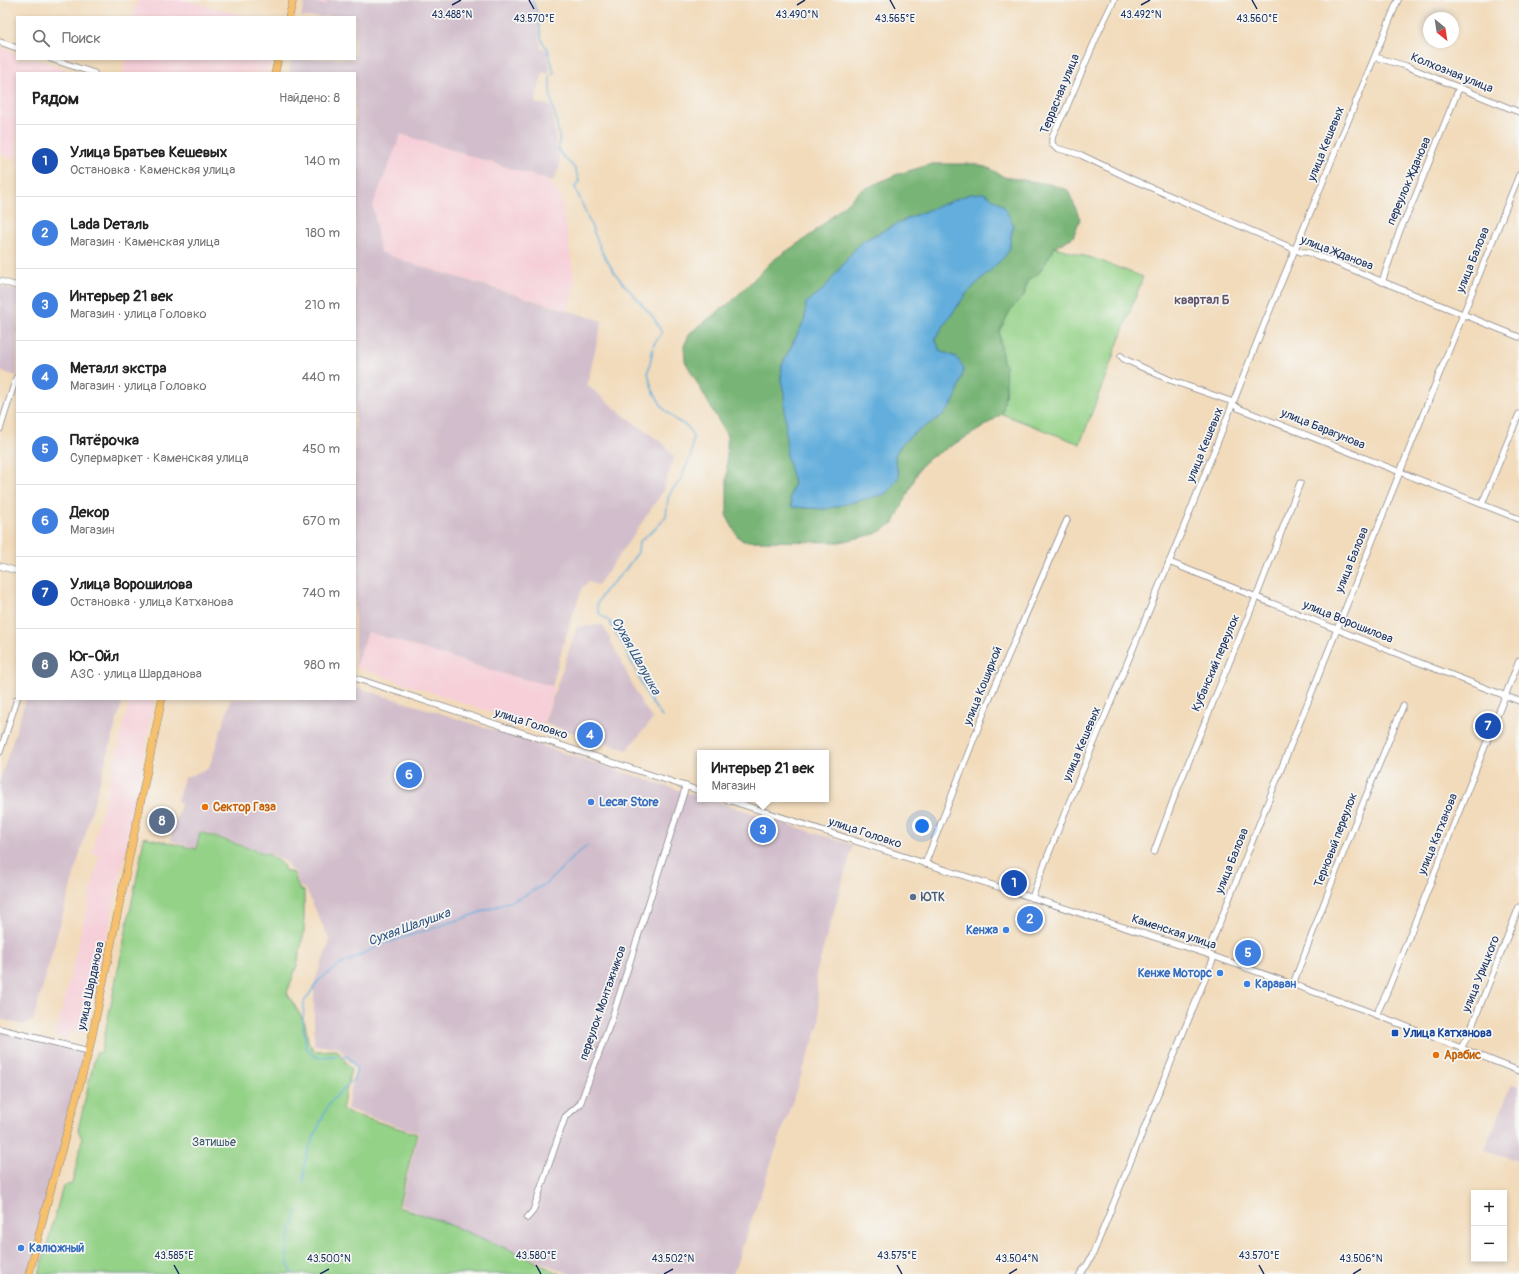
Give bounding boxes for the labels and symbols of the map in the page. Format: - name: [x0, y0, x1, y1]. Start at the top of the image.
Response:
- text: 43.488°N: [432, 9, 473, 21]
- text: 43.490°N: [776, 9, 818, 21]
- text: 43.492°N: [1120, 9, 1162, 21]
- north arrow: [1423, 12, 1459, 48]
- text: 43.570°E: [514, 13, 554, 25]
- text: 43.565°E: [875, 13, 915, 25]
- text: 43.560°E: [1236, 13, 1278, 25]
- street label: Колхозная улица: [1409, 50, 1496, 97]
- street label: Террасная улица: [1037, 51, 1083, 136]
- street label: улица Кешевых: [1304, 104, 1348, 185]
- street label: переулок Жданова: [1384, 134, 1434, 227]
- street label: улица Балова: [1453, 225, 1493, 296]
- street label: улица Жданова: [1298, 232, 1376, 274]
- district label: квартал Б: [1174, 292, 1230, 308]
- street label: улица Кешевых: [1183, 405, 1227, 486]
- street label: улица Барагунова: [1278, 405, 1368, 453]
- street label: улица Балова: [1332, 525, 1372, 596]
- street label: улица Ворошилова: [1300, 597, 1396, 647]
- street label: Кубанский переулок: [1189, 612, 1243, 714]
- water label: Сухая Шалушка: [608, 614, 664, 698]
- street label: улица Коширкой: [960, 644, 1006, 729]
- street label: улица Головко: [492, 705, 570, 743]
- street label: улица Кешевых: [1059, 705, 1104, 784]
- pin: 7: [1475, 711, 1501, 741]
- pin: 4: [577, 720, 603, 750]
- pin: 6: [396, 760, 422, 790]
- street label: Терновый переулок: [1311, 790, 1361, 890]
- street label: улица Катханова: [1414, 791, 1461, 878]
- place label: Lecar Store: [599, 795, 660, 810]
- marker: Lecar Store: [586, 797, 596, 807]
- place label: Сектор Газа: [213, 800, 276, 815]
- marker: Сектор Газа: [200, 802, 210, 812]
- pin: 8: [149, 806, 175, 836]
- street label: улица Головко: [826, 814, 904, 852]
- pin: 3: [750, 815, 776, 845]
- your location: [912, 816, 932, 836]
- street label: улица Балова: [1212, 826, 1252, 897]
- pin: 1: [1001, 868, 1027, 898]
- place label: ЮТК: [920, 890, 945, 905]
- marker: ЮТК: [908, 892, 918, 902]
- water label: Сухая Шалушка: [366, 904, 453, 949]
- pin: 2: [1017, 904, 1043, 934]
- street label: Каменская улица: [1130, 911, 1219, 953]
- place label: Кенжа: [966, 923, 998, 938]
- marker: Кенжа: [1001, 925, 1011, 935]
- street label: улица Урицкого: [1458, 933, 1503, 1015]
- pin: 5: [1235, 938, 1261, 968]
- street label: улица Шарданова: [74, 940, 108, 1033]
- street label: переулок Монтажников: [576, 944, 630, 1062]
- place label: Кенже Моторс: [1138, 966, 1212, 981]
- marker: Кенже Моторс: [1215, 968, 1225, 978]
- place label: Караван: [1255, 977, 1296, 992]
- marker: Караван: [1242, 979, 1252, 989]
- place label: Улица Катханова: [1403, 1026, 1492, 1041]
- marker: Улица Катханова: [1390, 1028, 1400, 1038]
- place label: Арабис: [1444, 1048, 1481, 1063]
- marker: Арабис: [1431, 1050, 1441, 1060]
- park label: Затишье: [192, 1135, 236, 1150]
- place label: Калюжный: [29, 1241, 85, 1256]
- marker: Калюжный: [16, 1243, 26, 1253]
- text: 43.585°E: [154, 1250, 194, 1262]
- text: 43.580°E: [516, 1250, 556, 1262]
- text: 43.575°E: [877, 1250, 917, 1262]
- text: 43.570°E: [1239, 1250, 1279, 1262]
- text: 43.500°N: [307, 1253, 351, 1265]
- text: 43.502°N: [652, 1253, 695, 1265]
- text: 43.504°N: [996, 1253, 1039, 1265]
- text: 43.506°N: [1340, 1253, 1383, 1265]

